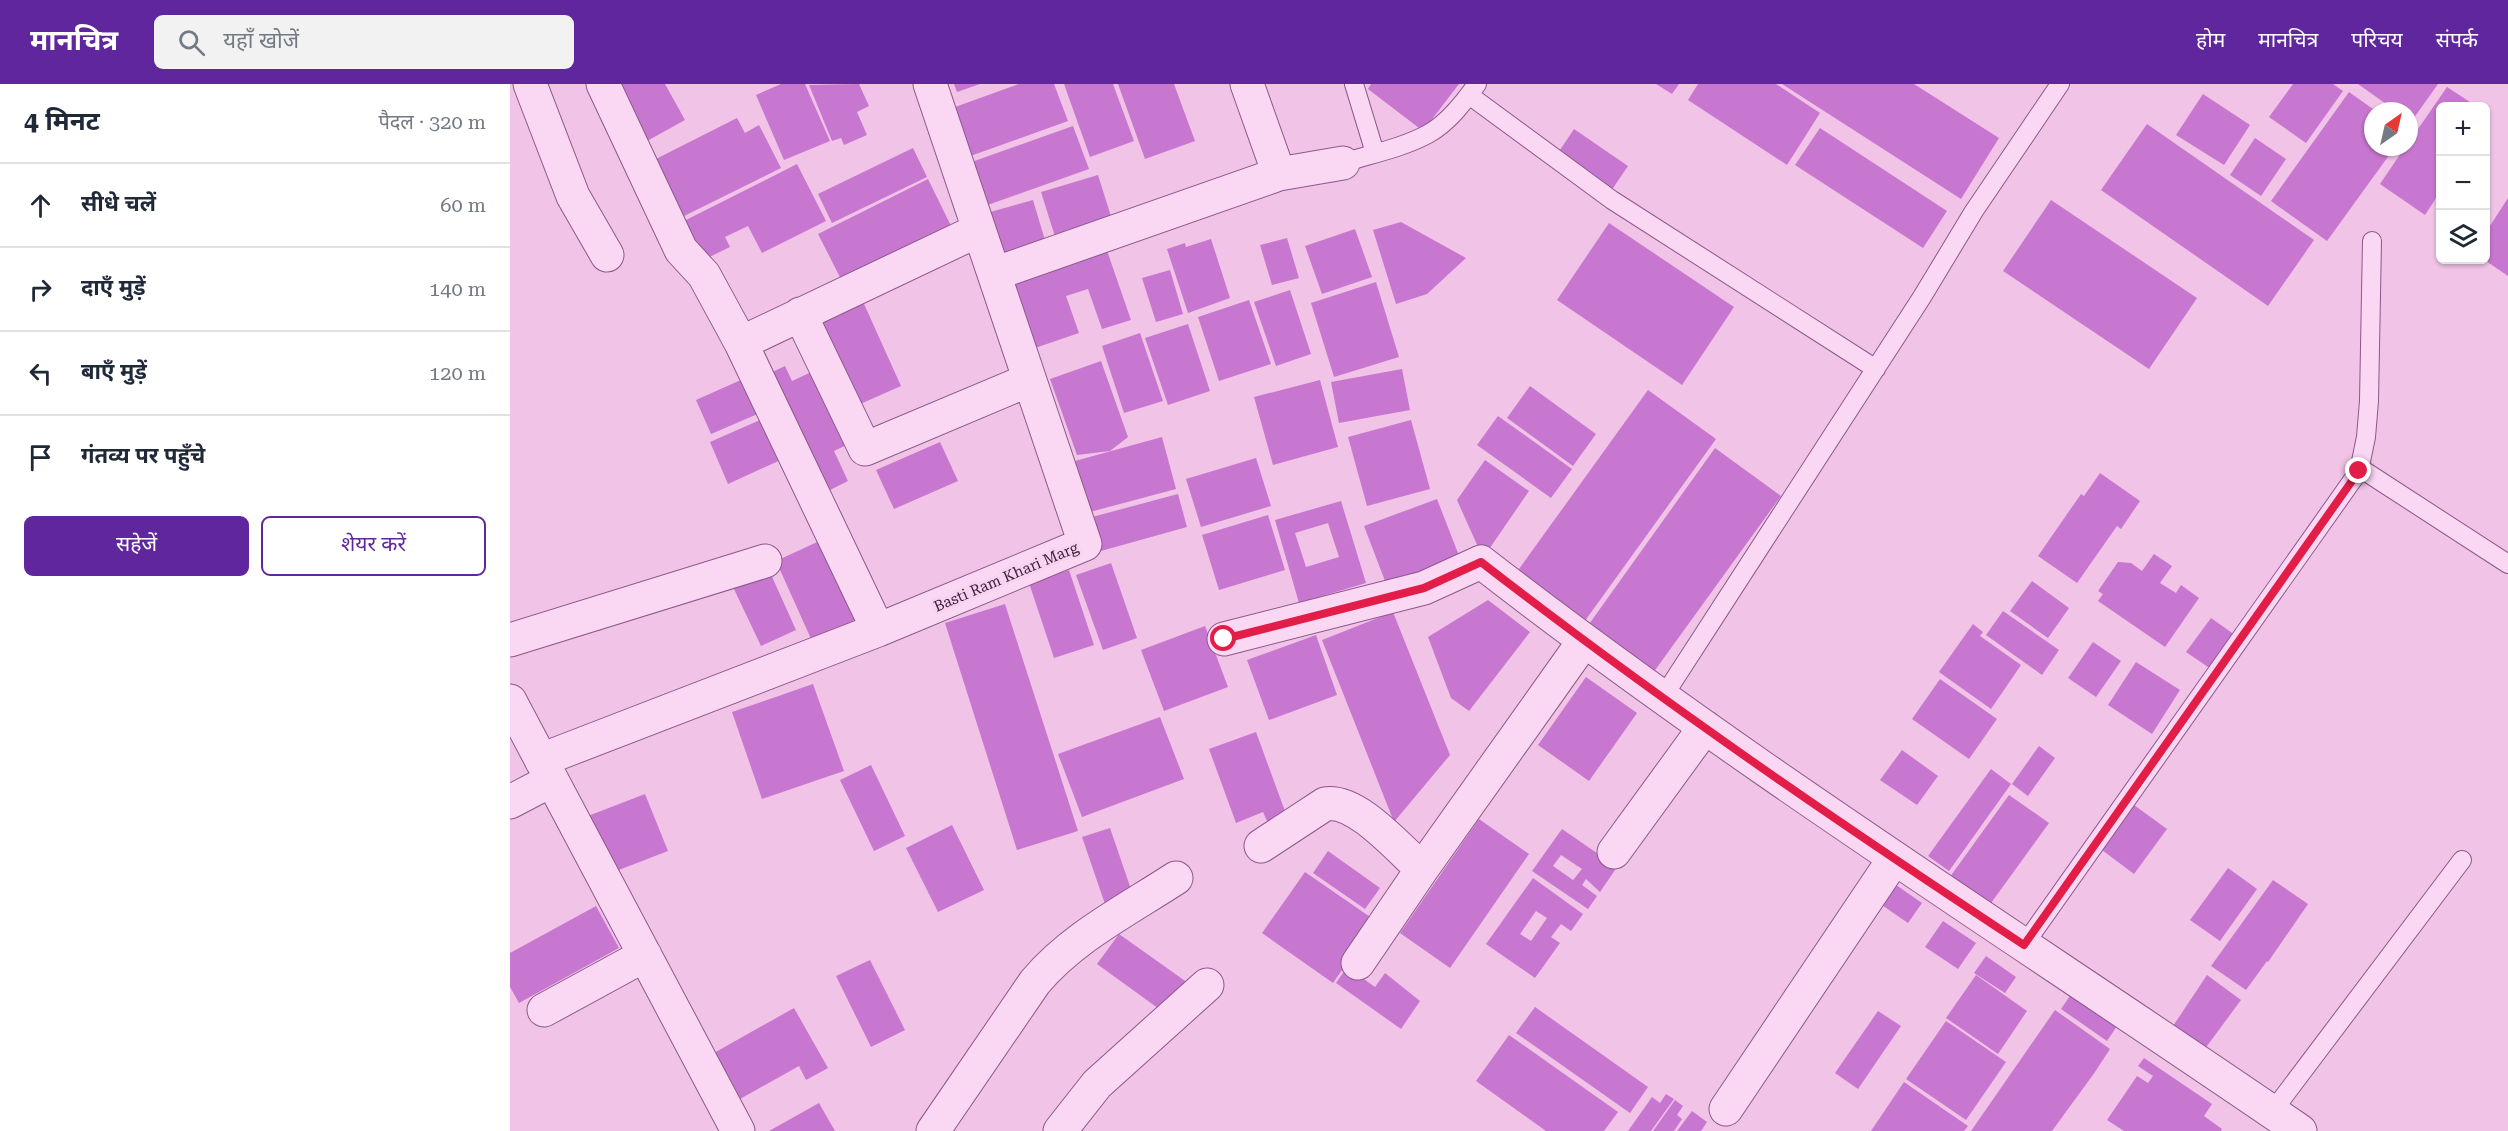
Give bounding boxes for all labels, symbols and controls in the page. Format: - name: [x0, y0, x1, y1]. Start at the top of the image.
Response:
- search box: [154, 15, 574, 69]
- text: मानचित्र: [30, 24, 118, 57]
- icon: search: [175, 26, 208, 59]
- text: यहाँ खोजें: [223, 28, 299, 53]
- text: होम: [2196, 28, 2225, 52]
- text: मानचित्र: [2258, 28, 2318, 52]
- text: परिचय: [2351, 28, 2403, 52]
- text: संपर्क: [2436, 28, 2478, 52]
- north arrow: [2364, 102, 2418, 156]
- map controls: [2436, 102, 2490, 264]
- button: +: [2436, 102, 2490, 156]
- text: 4 मिनट: [24, 106, 100, 136]
- text: पैदल · 320 m: [378, 110, 486, 134]
- button: −: [2436, 156, 2490, 210]
- icon: ahead: [24, 189, 57, 222]
- text: सीधे चलें: [81, 191, 156, 216]
- text: 60 m: [440, 193, 486, 217]
- button: layers: [2436, 210, 2490, 264]
- icon: right: [24, 273, 57, 306]
- text: दाएँ मुड़ें: [81, 275, 146, 300]
- text: 140 m: [429, 277, 486, 301]
- icon: left: [24, 357, 57, 390]
- text: बाएँ मुड़ें: [81, 359, 147, 384]
- text: 120 m: [429, 361, 486, 385]
- icon: arrive: [24, 441, 57, 474]
- text: गंतव्य पर पहुँचे: [81, 443, 205, 468]
- route end: [2345, 457, 2371, 483]
- button: सहेजें: [24, 516, 249, 576]
- button: शेयर करें: [261, 516, 486, 576]
- street label: Basti Ram Khari Marg: [931, 538, 1082, 616]
- route start: [1210, 625, 1236, 651]

